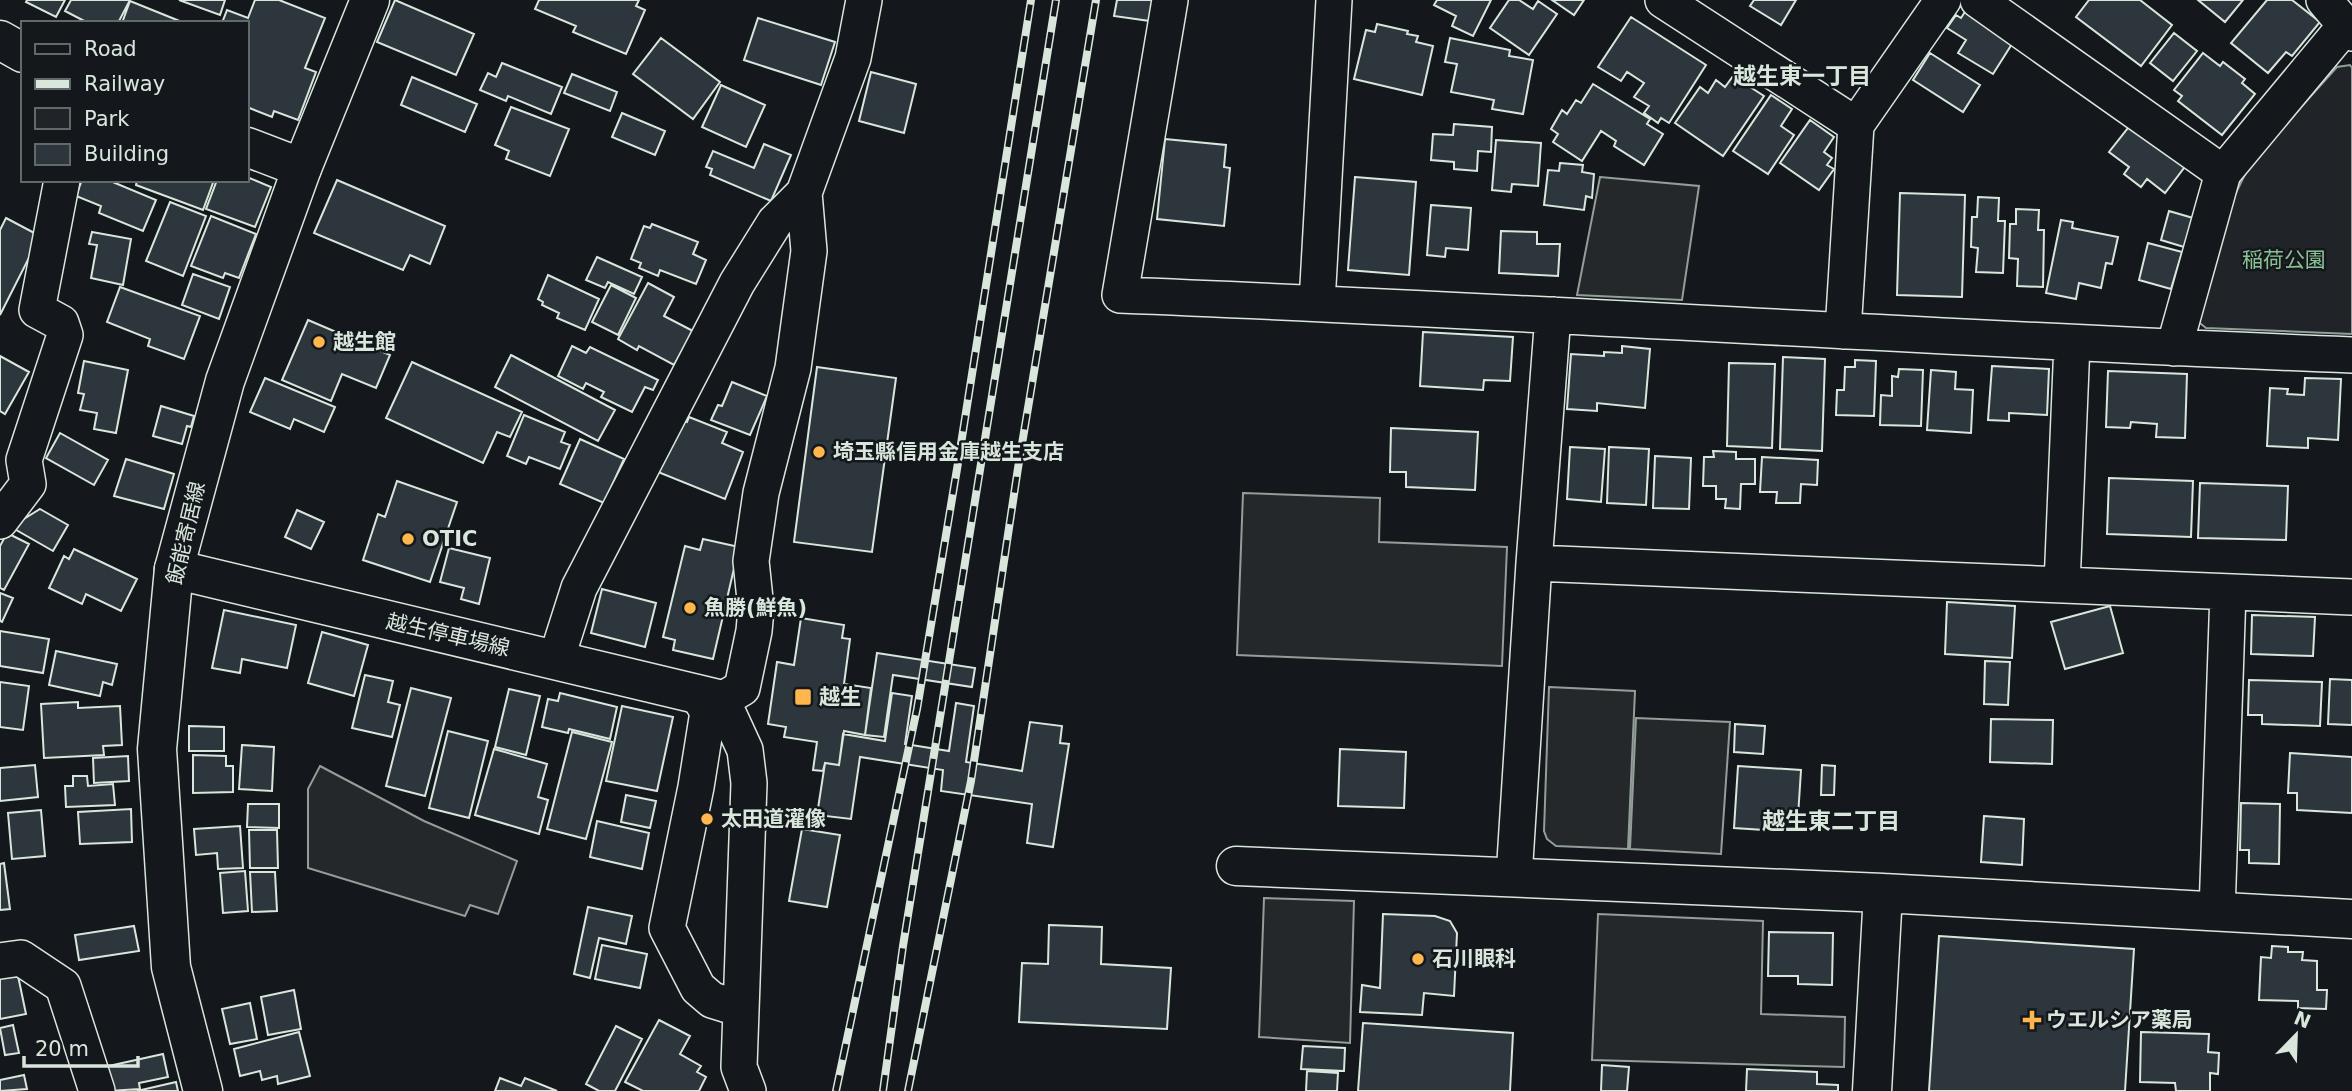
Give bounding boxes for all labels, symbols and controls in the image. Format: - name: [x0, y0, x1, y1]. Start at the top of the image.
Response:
- legend: [21, 21, 248, 182]
- text: Road: [84, 37, 137, 61]
- district label: 越生東一丁目: [1733, 63, 1871, 89]
- text: Railway: [84, 72, 165, 96]
- text: Park: [84, 107, 130, 131]
- text: Building: [84, 142, 169, 166]
- park label: 稲荷公園: [2242, 248, 2326, 272]
- place label: 越生館: [333, 330, 396, 354]
- marker: 越生館: [311, 334, 327, 350]
- place label: 埼玉縣信用金庫越生支店: [833, 440, 1064, 464]
- marker: 埼玉縣信用金庫越生支店: [811, 444, 827, 460]
- street label: 飯能寄居線: [162, 479, 210, 587]
- place label: OTIC: [422, 527, 477, 551]
- marker: OTIC: [400, 531, 416, 547]
- place label: 魚勝(鮮魚): [704, 596, 807, 620]
- marker: 魚勝(鮮魚): [682, 600, 698, 616]
- street label: 越生停車場線: [384, 609, 512, 661]
- place label: 越生: [819, 685, 861, 709]
- marker: 越生: [793, 687, 813, 707]
- place label: 太田道灌像: [721, 807, 826, 831]
- district label: 越生東二丁目: [1762, 808, 1900, 834]
- marker: 太田道灌像: [699, 811, 715, 827]
- place label: 石川眼科: [1432, 947, 1516, 971]
- marker: 石川眼科: [1410, 951, 1426, 967]
- north arrow: [2261, 1000, 2331, 1070]
- text: N: [2291, 1006, 2314, 1033]
- place label: ウエルシア薬局: [2046, 1008, 2193, 1032]
- marker: ウエルシア薬局: [2024, 1012, 2040, 1028]
- scale bar: [24, 1024, 138, 1068]
- text: 20 m: [35, 1037, 89, 1061]

